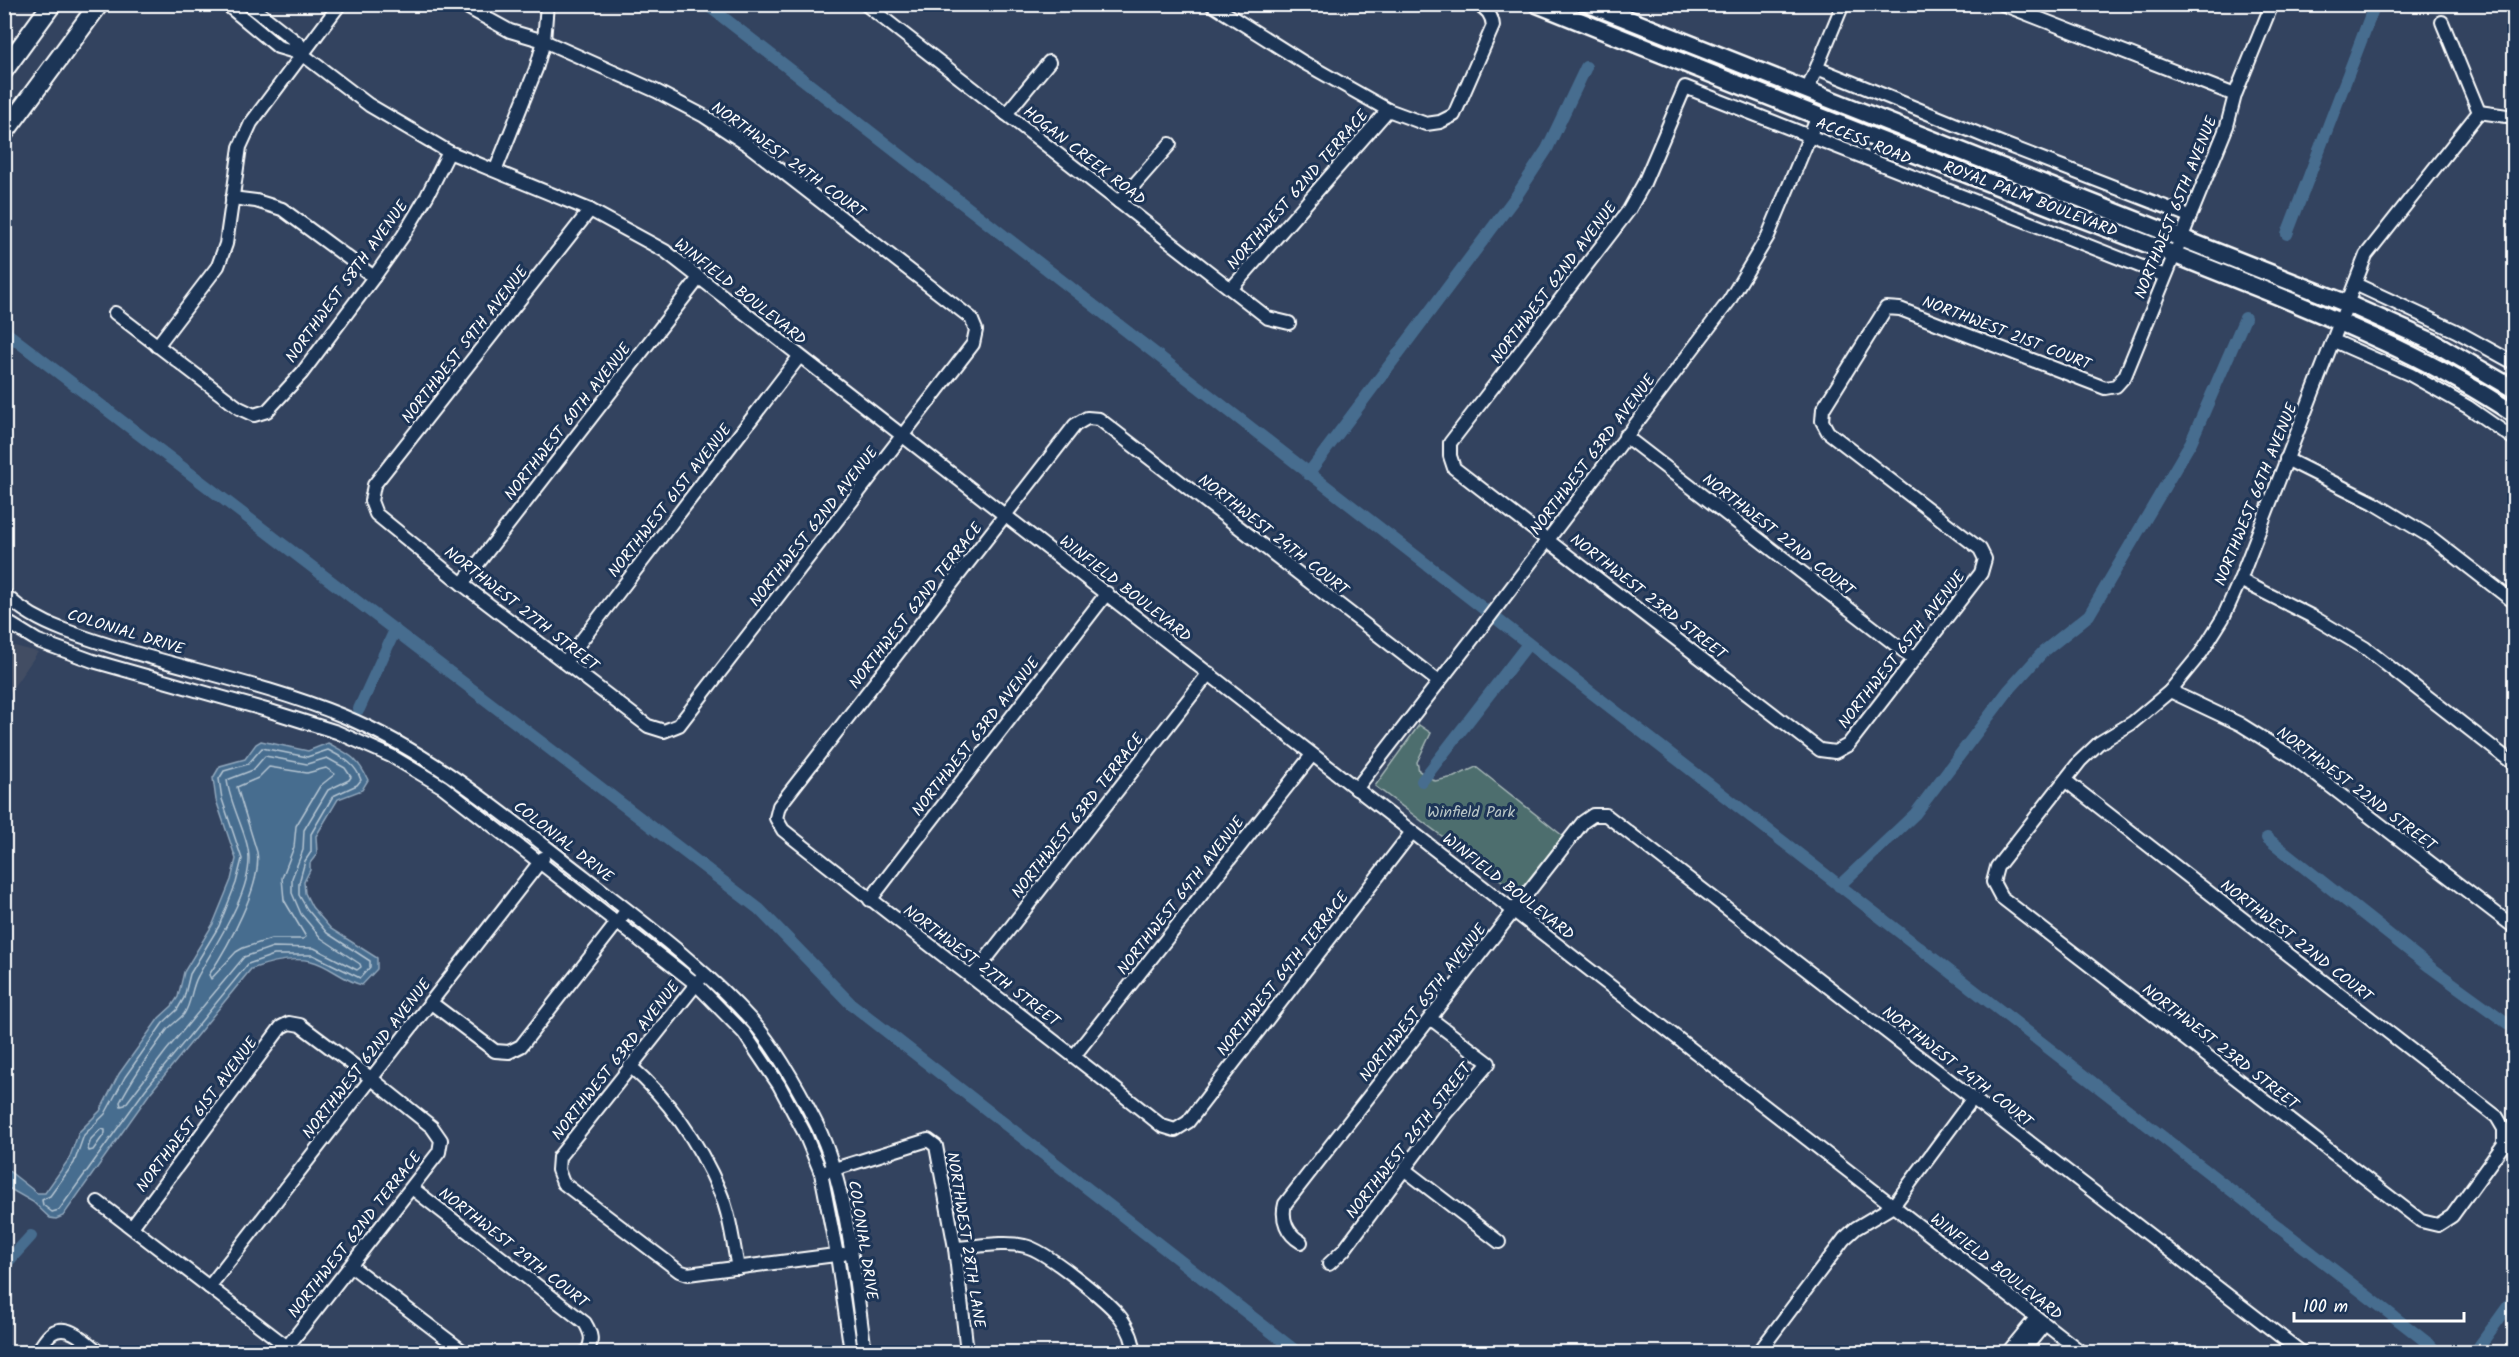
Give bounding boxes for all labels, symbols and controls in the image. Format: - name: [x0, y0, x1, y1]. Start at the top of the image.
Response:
- street label: NORTHWEST 24TH COURT: [706, 96, 872, 226]
- street label: HOGAN CREEK ROAD: [1017, 100, 1151, 212]
- street label: NORTHWEST 62ND TERRACE: [1221, 104, 1375, 276]
- street label: ACCESS ROAD: [1812, 111, 1915, 172]
- street label: NORTHWEST 65TH AVENUE: [2128, 112, 2225, 303]
- street label: ROYAL PALM BOULEVARD: [1940, 155, 2121, 244]
- street label: NORTHWEST 58TH AVENUE: [280, 195, 415, 368]
- street label: NORTHWEST 62ND AVENUE: [1485, 196, 1624, 369]
- street label: WINFIELD BOULEVARD: [669, 232, 812, 352]
- street label: NORTHWEST 59TH AVENUE: [396, 260, 535, 429]
- street label: NORTHWEST 21ST COURT: [1918, 290, 2096, 378]
- street label: NORTHWEST 60TH AVENUE: [498, 337, 638, 506]
- street label: NORTHWEST 63RD AVENUE: [1524, 369, 1663, 541]
- street label: NORTHWEST 66TH AVENUE: [2208, 399, 2305, 590]
- street label: NORTHWEST 61ST AVENUE: [602, 418, 739, 583]
- street label: NORTHWEST 62ND AVENUE: [743, 441, 885, 613]
- street label: NORTHWEST 24TH COURT: [1192, 468, 1355, 603]
- street label: NORTHWEST 22ND COURT: [1696, 468, 1861, 604]
- street label: NORTHWEST 62ND TERRACE: [843, 517, 990, 695]
- street label: NORTHWEST 23RD STREET: [1564, 528, 1733, 667]
- street label: WINFIELD BOULEVARD: [1054, 529, 1197, 649]
- street label: NORTHWEST 27TH STREET: [438, 541, 605, 679]
- street label: NORTHWEST 65TH AVENUE: [1832, 565, 1972, 735]
- street label: COLONIAL DRIVE: [64, 603, 188, 662]
- street label: NORTHWEST 63RD AVENUE: [906, 651, 1047, 822]
- street label: NORTHWEST 22ND STREET: [2271, 721, 2442, 859]
- street label: NORTHWEST 63RD TERRACE: [1006, 727, 1151, 904]
- street label: COLONIAL DRIVE: [508, 795, 619, 890]
- park label: Winfield Park: [1427, 800, 1515, 825]
- street label: NORTHWEST 64TH AVENUE: [1111, 811, 1252, 981]
- street label: WINFIELD BOULEVARD: [1437, 827, 1580, 947]
- street label: NORTHWEST 22ND COURT: [2214, 874, 2379, 1010]
- street label: NORTHWEST 64TH TERRACE: [1211, 886, 1356, 1062]
- street label: NORTHWEST 27TH STREET: [897, 899, 1066, 1034]
- street label: NORTHWEST 65TH AVENUE: [1353, 918, 1493, 1088]
- street label: NORTHWEST 62ND AVENUE: [296, 973, 438, 1145]
- street label: NORTHWEST 63RD AVENUE: [546, 975, 687, 1146]
- street label: NORTHWEST 23RD STREET: [2136, 978, 2305, 1117]
- street label: NORTHWEST 24TH COURT: [1876, 1000, 2039, 1135]
- street label: NORTHWEST 61ST AVENUE: [130, 1031, 265, 1198]
- street label: NORTHWEST 26TH STREET: [1340, 1056, 1479, 1224]
- street label: NORTHWEST 62ND TERRACE: [282, 1146, 429, 1324]
- street label: NORTHWEST 28TH LANE: [939, 1150, 992, 1331]
- street label: COLONIAL DRIVE: [841, 1178, 884, 1303]
- street label: NORTHWEST 29TH COURT: [433, 1182, 595, 1316]
- street label: WINFIELD BOULEVARD: [1925, 1207, 2068, 1327]
- scale bar: [2294, 1285, 2464, 1323]
- text: 100 m: [2303, 1293, 2348, 1322]

